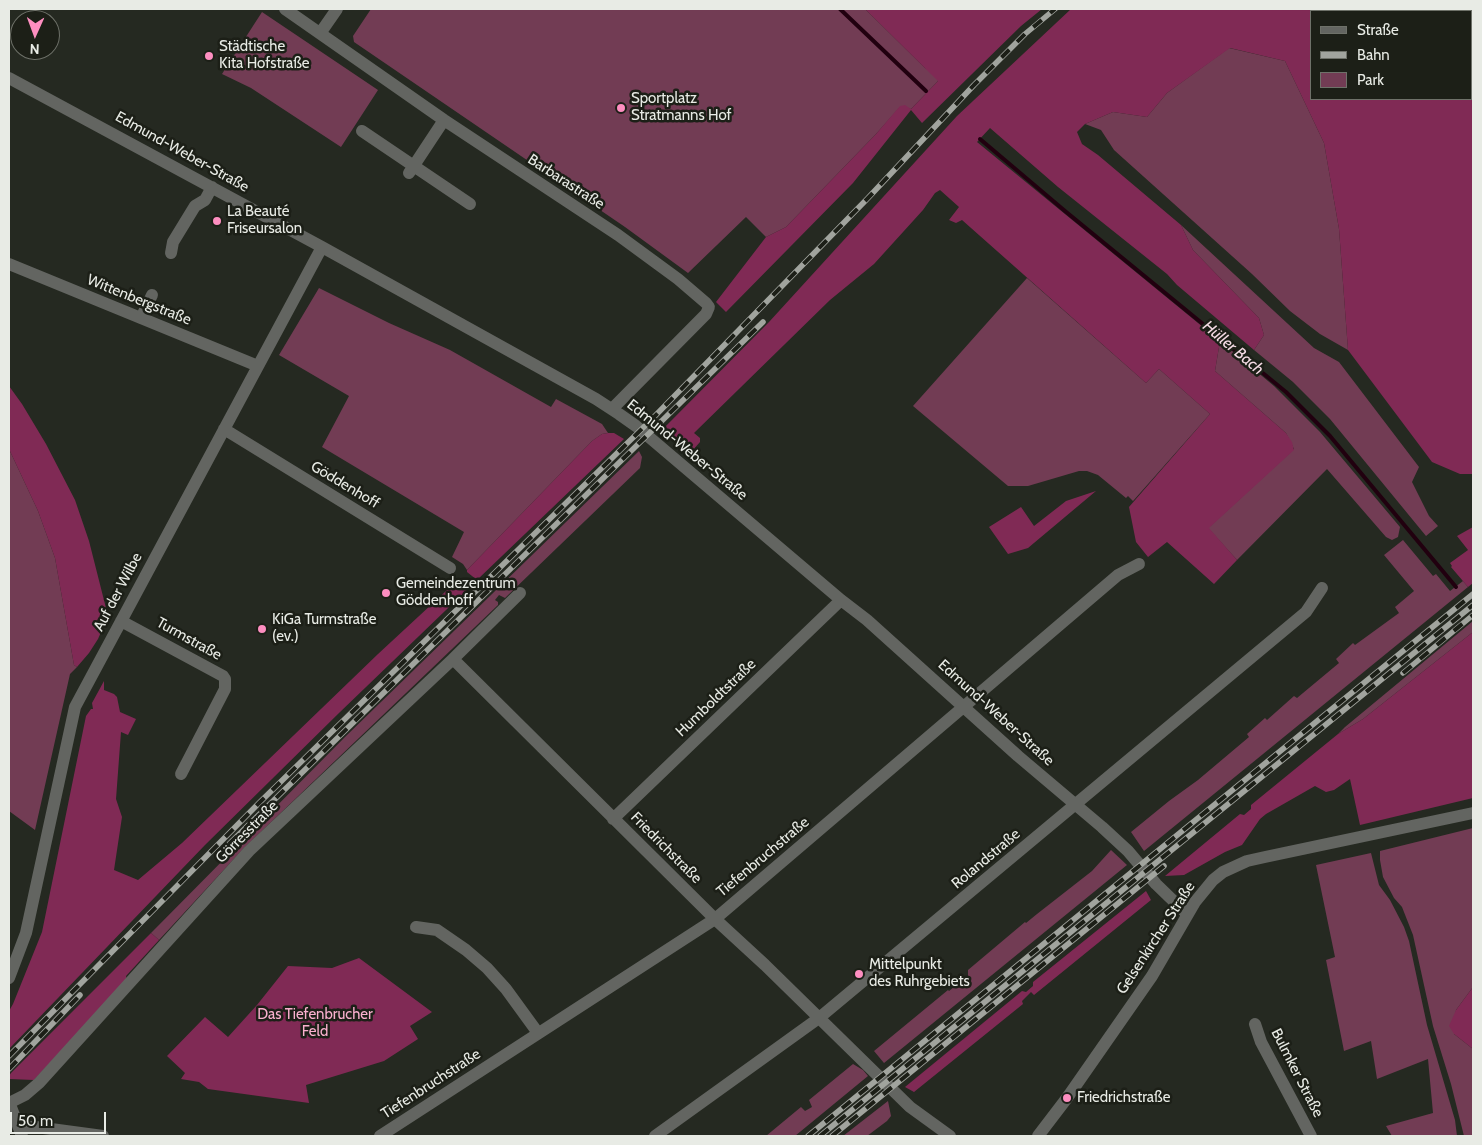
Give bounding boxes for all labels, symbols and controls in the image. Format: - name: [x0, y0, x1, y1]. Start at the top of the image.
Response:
- north arrow: [10, 10, 60, 60]
- legend: [1310, 10, 1472, 100]
- text: Straße: [1357, 21, 1399, 39]
- place label: Städtische Kita Hofstraße: [219, 38, 310, 73]
- text: N: [29, 40, 40, 58]
- text: Bahn: [1357, 46, 1390, 64]
- marker: Städtische Kita Hofstraße: [203, 50, 215, 62]
- text: Park: [1357, 71, 1384, 89]
- place label: Sportplatz Stratmanns Hof: [631, 90, 732, 125]
- marker: Sportplatz Stratmanns Hof: [615, 102, 627, 114]
- street label: Edmund-Weber-Straße: [112, 108, 252, 196]
- street label: Barbarastraße: [524, 151, 608, 213]
- place label: La Beauté Friseursalon: [227, 203, 302, 238]
- marker: La Beauté Friseursalon: [211, 215, 223, 227]
- street label: Wittenbergstraße: [84, 271, 194, 329]
- water label: Hüller Bach: [1198, 317, 1268, 379]
- street label: Edmund-Weber-Straße: [623, 396, 751, 504]
- street label: Göddenhoff: [307, 457, 383, 513]
- street label: Auf der Wilbe: [90, 550, 146, 634]
- place label: Gemeindezentrum Göddenhoff: [396, 575, 516, 610]
- marker: Gemeindezentrum Göddenhoff: [380, 587, 392, 599]
- place label: KiGa Turmstraße (ev.): [272, 611, 376, 646]
- street label: Turmstraße: [153, 614, 225, 664]
- marker: KiGa Turmstraße (ev.): [256, 623, 268, 635]
- street label: Humboldtstraße: [672, 655, 760, 741]
- street label: Edmund-Weber-Straße: [934, 656, 1058, 770]
- street label: Görresstraße: [212, 797, 282, 867]
- street label: Friedrichstraße: [627, 809, 705, 887]
- street label: Tiefenbruchstraße: [713, 813, 813, 901]
- street label: Rolandstraße: [948, 825, 1024, 893]
- street label: Gelsenkircher Straße: [1113, 878, 1199, 998]
- place label: Mittelpunkt des Ruhrgebiets: [869, 956, 970, 991]
- marker: Mittelpunkt des Ruhrgebiets: [853, 968, 865, 980]
- park label: Das Tiefenbrucher Feld: [257, 1006, 373, 1041]
- street label: Bulmker Straße: [1267, 1026, 1327, 1120]
- street label: Tiefenbruchstraße: [378, 1045, 484, 1123]
- place label: Friedrichstraße: [1077, 1089, 1170, 1107]
- marker: Friedrichstraße: [1061, 1092, 1073, 1104]
- scale bar: [12, 1102, 109, 1134]
- text: 50 m: [18, 1112, 53, 1130]

